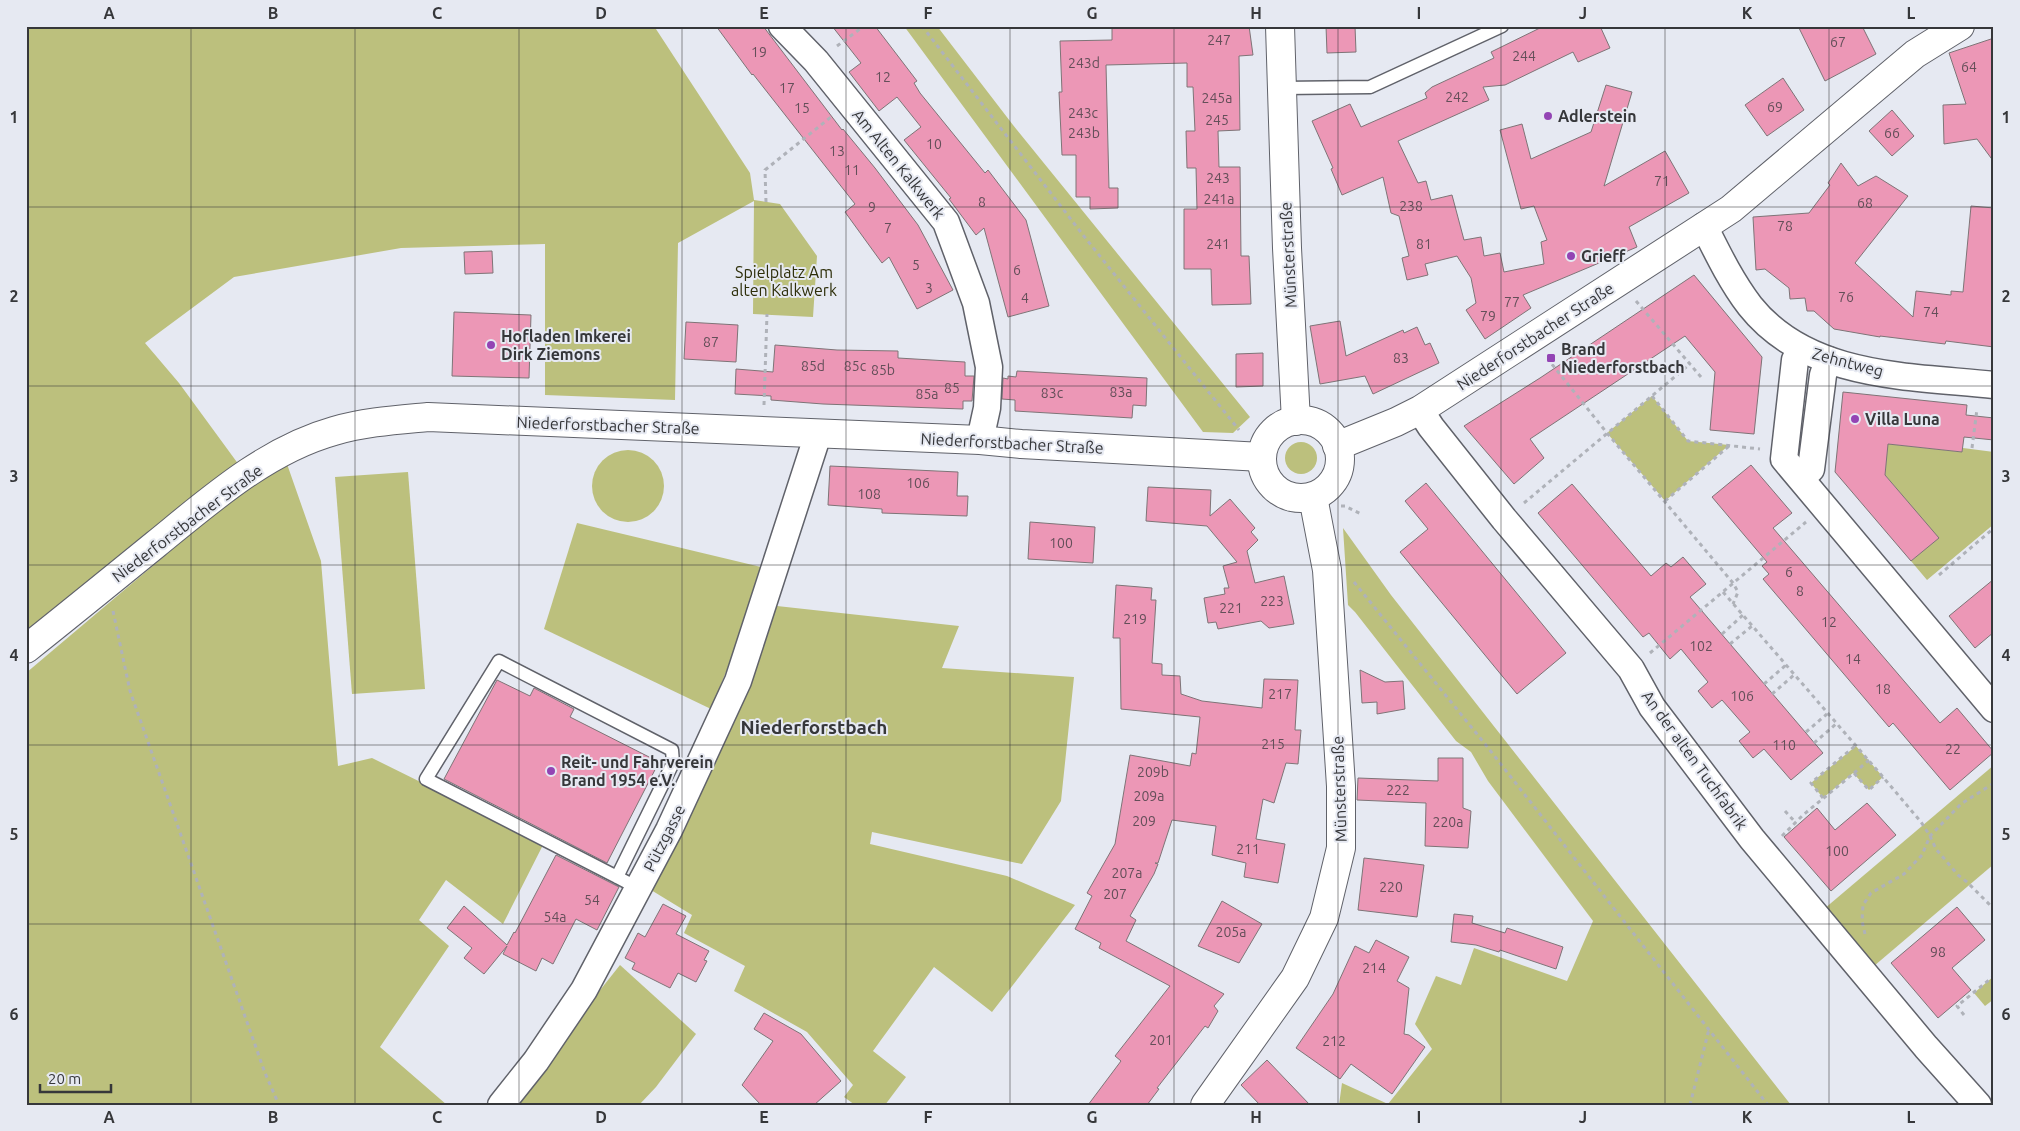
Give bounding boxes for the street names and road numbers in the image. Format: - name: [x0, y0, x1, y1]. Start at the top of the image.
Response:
- street label: Am Alten Kalkwerk: [849, 105, 949, 223]
- street label: Münsterstraße: [1276, 201, 1300, 309]
- street label: Niederforstbacher Straße: [1453, 279, 1617, 393]
- street label: Zehntweg: [1810, 344, 1886, 380]
- street label: Niederforstbacher Straße: [516, 413, 700, 437]
- street label: Niederforstbacher Straße: [920, 429, 1104, 457]
- street label: Niederforstbacher Straße: [108, 461, 266, 585]
- street label: An der alten Tuchfabrik: [1639, 687, 1751, 833]
- street label: Münsterstraße: [1328, 736, 1350, 842]
- street label: Pützgasse: [640, 802, 688, 874]

